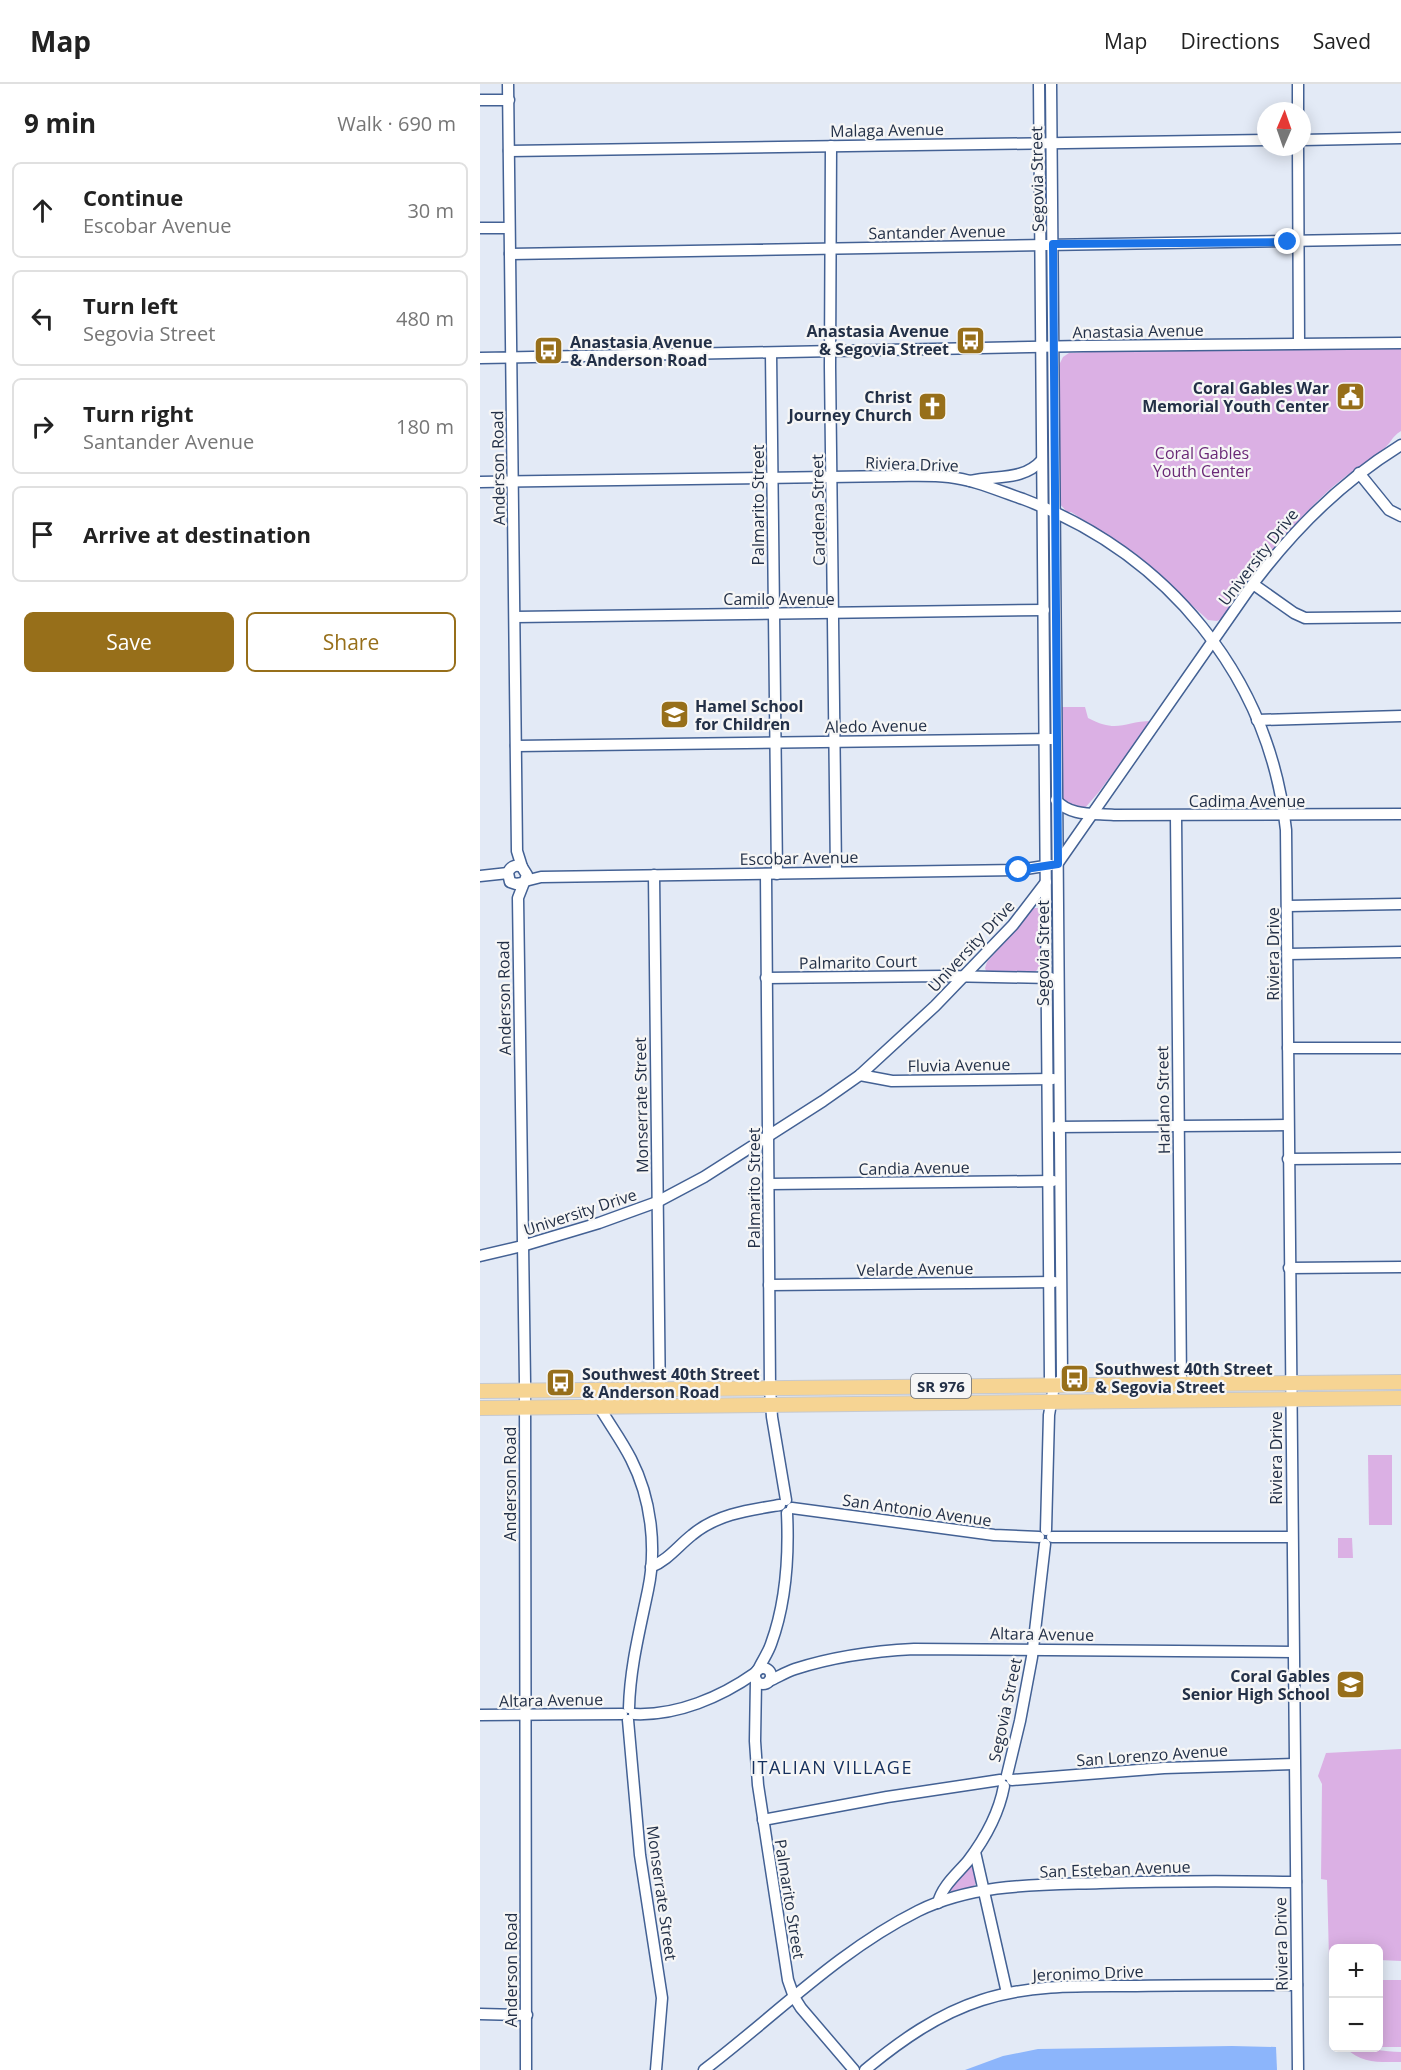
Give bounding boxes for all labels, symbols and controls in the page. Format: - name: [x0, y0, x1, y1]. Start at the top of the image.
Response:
- text: Map: [30, 22, 91, 60]
- text: Map: [1104, 27, 1147, 55]
- text: Directions: [1180, 27, 1280, 55]
- text: Saved: [1313, 27, 1371, 55]
- north arrow: [1257, 102, 1311, 156]
- text: 9 min: [24, 105, 96, 141]
- text: Walk · 690 m: [337, 110, 456, 137]
- street label: Malaga Avenue: [830, 118, 944, 142]
- street label: Segovia Street: [1025, 126, 1049, 232]
- text: Continue: [83, 182, 183, 212]
- icon: ahead: [26, 194, 59, 227]
- text: 30 m: [407, 197, 454, 224]
- text: Escobar Avenue: [83, 212, 232, 239]
- street label: Santander Avenue: [868, 220, 1006, 244]
- route end: [1274, 228, 1300, 254]
- text: Turn left: [83, 290, 178, 320]
- icon: left: [26, 302, 59, 335]
- text: 480 m: [396, 305, 454, 332]
- street label: Anastasia Avenue: [1072, 319, 1204, 343]
- text: Segovia Street: [83, 320, 215, 347]
- place label: Anastasia Avenue & Segovia Street: [806, 320, 949, 360]
- bus stop icon: Anastasia Avenue & Segovia Street: [954, 324, 986, 356]
- place label: Anastasia Avenue & Anderson Road: [570, 331, 713, 371]
- bus stop icon: Anastasia Avenue & Anderson Road: [533, 335, 565, 367]
- place label: Coral Gables War Memorial Youth Center: [1142, 377, 1329, 417]
- public building icon: Coral Gables War Memorial Youth Center: [1334, 381, 1366, 413]
- place label: Christ Journey Church: [787, 386, 912, 426]
- church icon: Christ Journey Church: [917, 390, 949, 422]
- text: Turn right: [83, 398, 194, 428]
- icon: right: [26, 410, 59, 443]
- street label: Anderson Road: [486, 410, 510, 526]
- text: 180 m: [396, 413, 454, 440]
- text: Santander Avenue: [83, 428, 254, 455]
- park label: Coral Gables Youth Center: [1153, 442, 1252, 482]
- street label: Palmarito Street: [747, 444, 769, 566]
- street label: Riviera Drive: [865, 451, 959, 477]
- street label: Cardena Street: [806, 454, 830, 566]
- street label: University Drive: [1213, 504, 1303, 610]
- icon: arrive: [26, 518, 59, 551]
- text: Arrive at destination: [83, 519, 311, 549]
- street label: Camilo Avenue: [723, 588, 835, 610]
- button: Save: [24, 612, 234, 672]
- button: Share: [246, 612, 456, 672]
- place label: Hamel School for Children: [695, 695, 803, 735]
- school or university icon: Hamel School for Children: [658, 699, 690, 731]
- street label: Aledo Avenue: [825, 714, 927, 738]
- street label: Cadima Avenue: [1189, 790, 1305, 812]
- street label: Escobar Avenue: [739, 846, 859, 870]
- route start: [1005, 856, 1031, 882]
- street label: University Drive: [923, 895, 1019, 997]
- street label: Segovia Street: [1032, 900, 1054, 1006]
- street label: Riviera Drive: [1262, 907, 1284, 1001]
- street label: Anderson Road: [492, 940, 516, 1056]
- street label: Palmarito Court: [799, 950, 918, 974]
- street label: Monserrate Street: [629, 1037, 653, 1173]
- street label: Harlano Street: [1151, 1045, 1175, 1154]
- street label: Fluvia Avenue: [907, 1053, 1011, 1077]
- street label: Palmarito Street: [743, 1127, 765, 1249]
- street label: Candia Avenue: [858, 1156, 970, 1180]
- street label: University Drive: [521, 1183, 639, 1241]
- street label: Velarde Avenue: [857, 1257, 974, 1281]
- place label: Southwest 40th Street & Segovia Street: [1095, 1358, 1273, 1398]
- bus stop icon: Southwest 40th Street & Segovia Street: [1058, 1362, 1090, 1394]
- place label: Southwest 40th Street & Anderson Road: [582, 1363, 760, 1403]
- bus stop icon: Southwest 40th Street & Anderson Road: [545, 1367, 577, 1399]
- road number: SR 976: [911, 1374, 971, 1398]
- street label: Riviera Drive: [1265, 1411, 1287, 1505]
- street label: Anderson Road: [499, 1427, 521, 1541]
- street label: San Antonio Avenue: [841, 1489, 993, 1531]
- street label: Altara Avenue: [990, 1622, 1094, 1646]
- street label: Segovia Street: [983, 1656, 1027, 1764]
- place label: Coral Gables Senior High School: [1182, 1665, 1330, 1705]
- school or university icon: Coral Gables Senior High School: [1335, 1669, 1367, 1701]
- street label: Altara Avenue: [499, 1688, 603, 1712]
- street label: San Lorenzo Avenue: [1075, 1739, 1229, 1771]
- district label: ITALIAN VILLAGE: [751, 1755, 913, 1779]
- street label: Monserrate Street: [642, 1824, 682, 1962]
- street label: Palmarito Street: [770, 1838, 810, 1961]
- street label: San Esteban Avenue: [1039, 1855, 1191, 1883]
- street label: Riviera Drive: [1269, 1897, 1293, 1991]
- street label: Anderson Road: [500, 1913, 522, 2027]
- map controls: [1329, 1944, 1383, 2052]
- button: +: [1329, 1944, 1383, 1998]
- street label: Jeronimo Drive: [1030, 1960, 1144, 1986]
- button: −: [1329, 1998, 1383, 2052]

